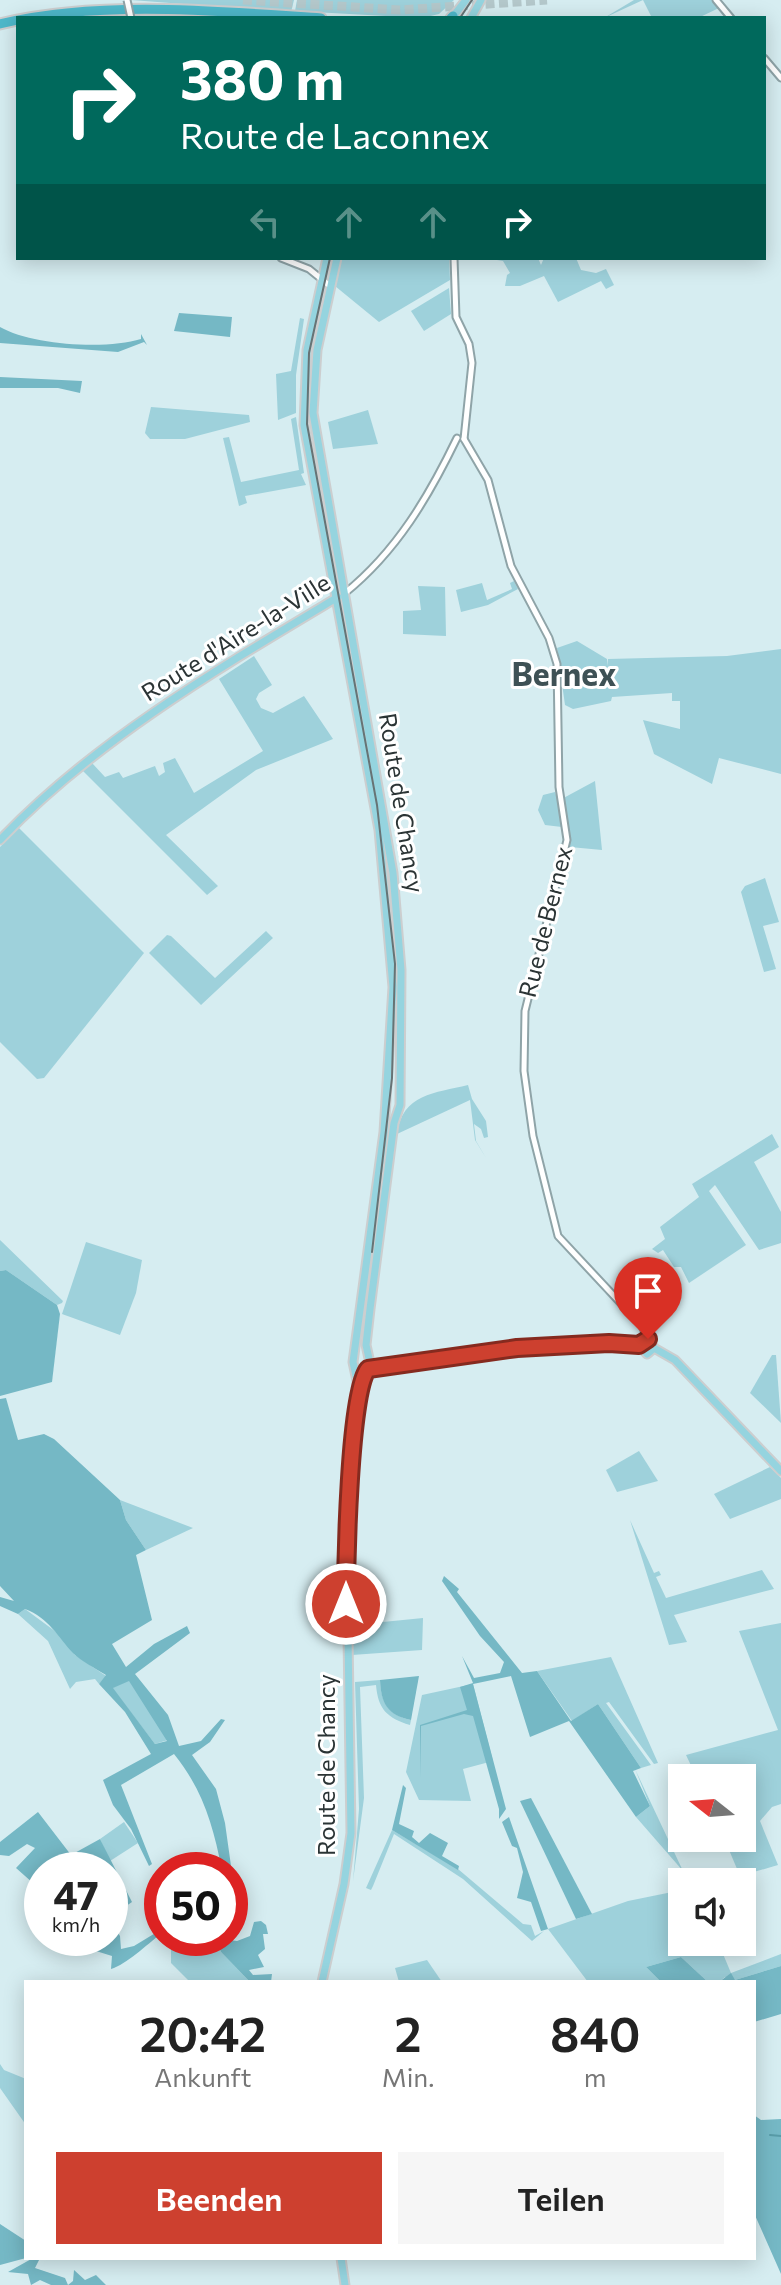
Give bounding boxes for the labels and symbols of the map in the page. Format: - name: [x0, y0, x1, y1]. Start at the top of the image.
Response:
- street label: Route d'Aire-la-Ville: [135, 567, 335, 707]
- district label: Bernex: [512, 653, 616, 693]
- street label: Route de Chancy: [374, 711, 431, 895]
- street label: Rue de Bernex: [512, 843, 577, 1000]
- pin: [614, 1257, 682, 1339]
- position arrow: [304, 1562, 388, 1646]
- street label: Route de Chancy: [311, 1674, 340, 1856]
- north arrow: [668, 1764, 756, 1852]
- speed limit sign: 50: [144, 1852, 248, 1956]

